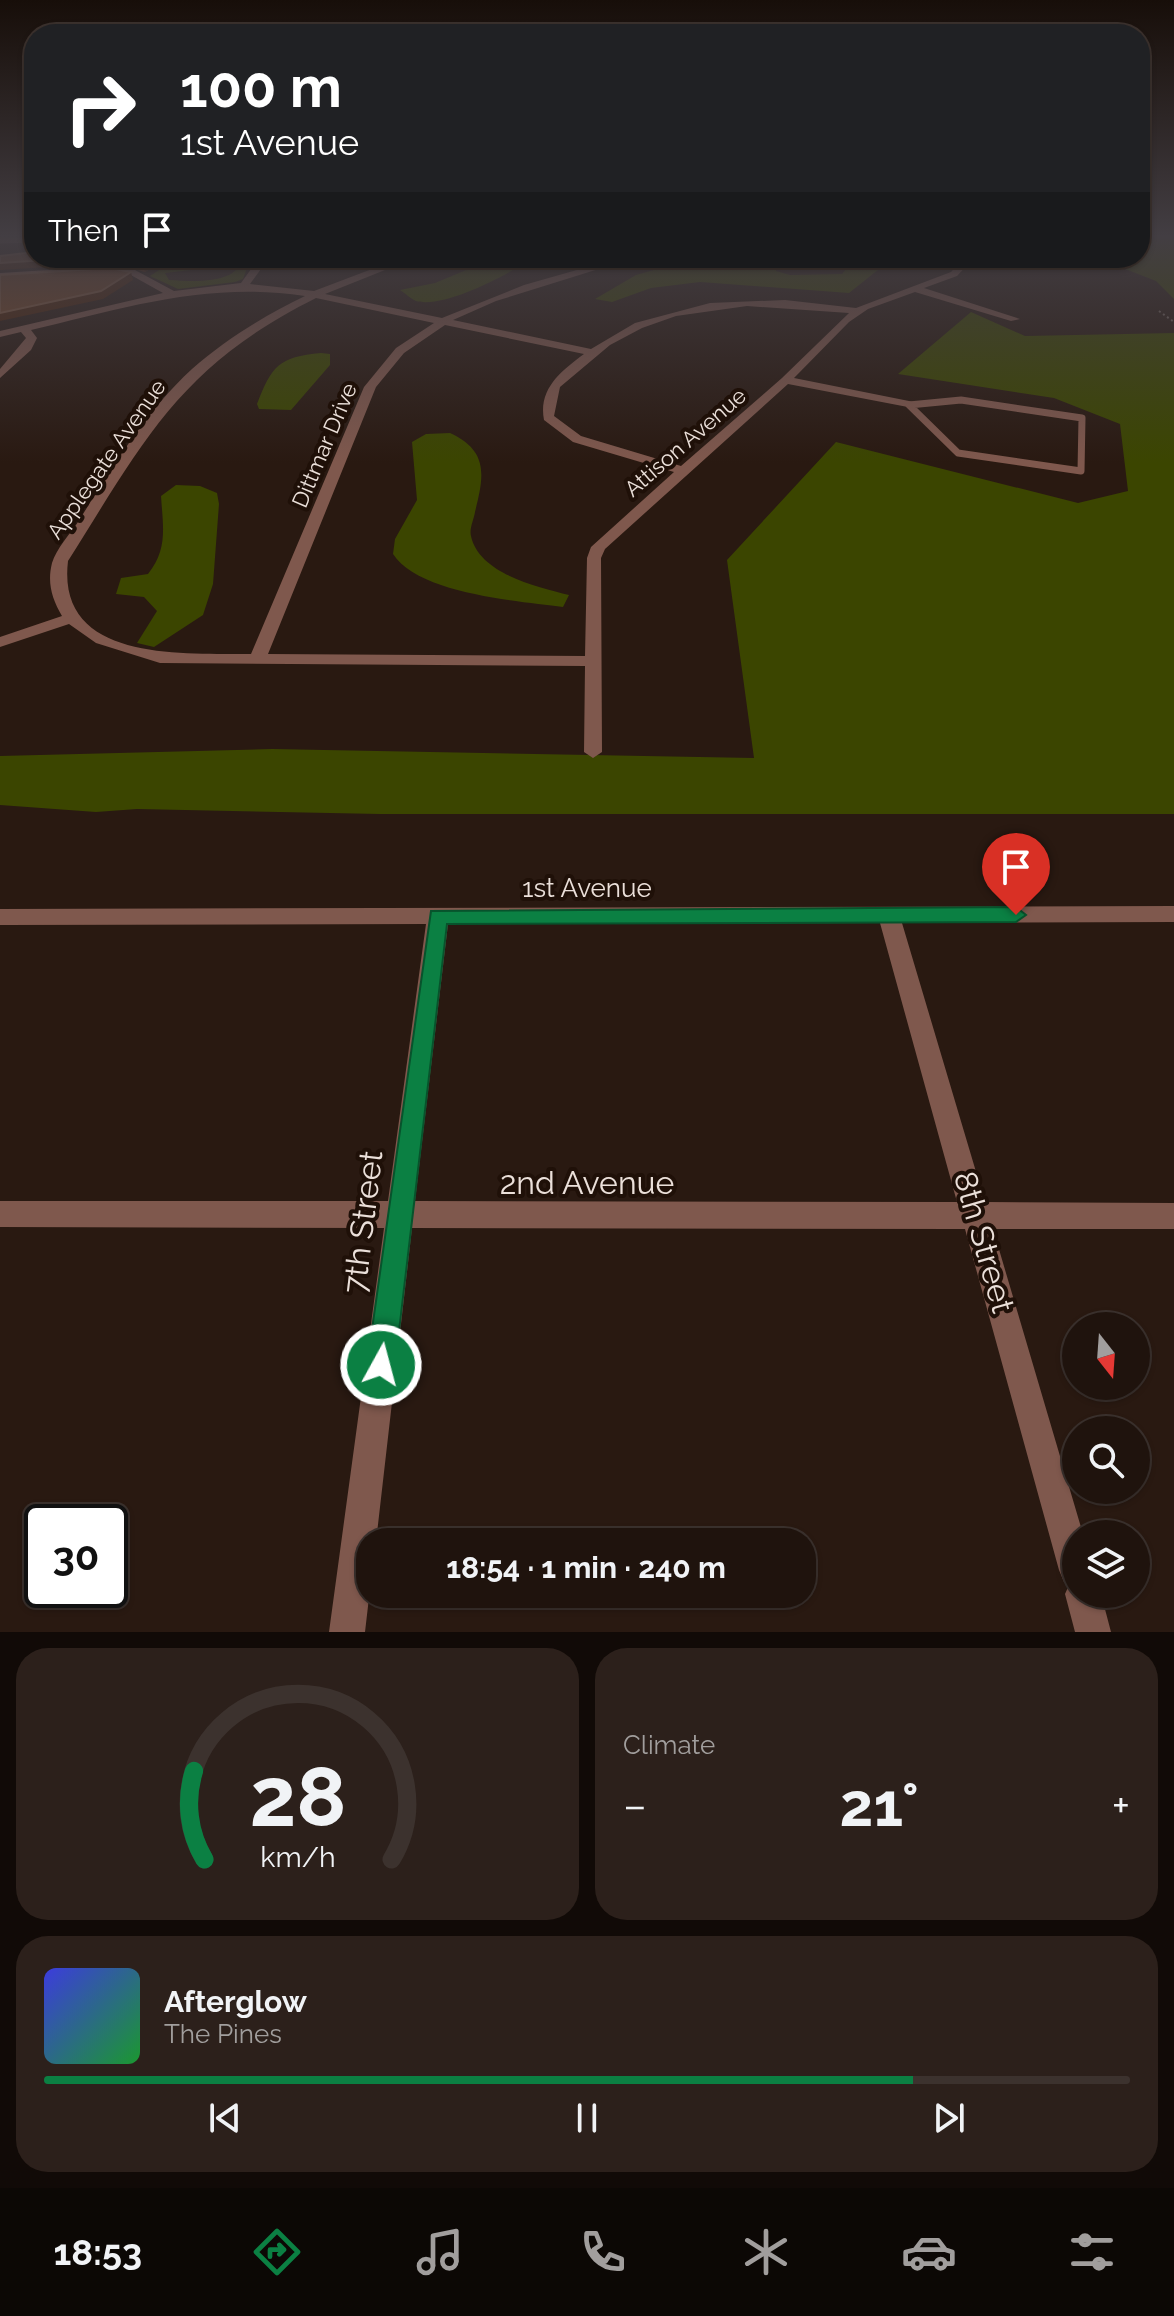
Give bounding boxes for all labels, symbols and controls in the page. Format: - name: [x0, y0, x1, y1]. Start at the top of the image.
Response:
- text: 100 m: [180, 54, 342, 120]
- icon: right: [48, 56, 152, 160]
- text: 1st Avenue: [180, 121, 359, 163]
- icon: arrive: [135, 208, 179, 252]
- text: Then: [48, 213, 119, 248]
- street label: Applegate Avenue: [41, 374, 171, 544]
- street label: Dittmar Drive: [286, 379, 362, 511]
- street label: Attison Avenue: [619, 382, 751, 502]
- pin: [982, 833, 1050, 915]
- icon: arrive: [994, 845, 1038, 889]
- street label: 1st Avenue: [522, 873, 652, 903]
- street label: 7th Street: [335, 1148, 390, 1295]
- street label: 2nd Avenue: [500, 1164, 674, 1201]
- street label: 8th Street: [947, 1167, 1022, 1317]
- north arrow: [1062, 1312, 1150, 1400]
- map controls: [1062, 1312, 1150, 1608]
- position arrow: [339, 1323, 423, 1407]
- button: search: [1062, 1416, 1150, 1504]
- speed limit sign: 30: [24, 1504, 128, 1608]
- button: layers: [1062, 1520, 1150, 1608]
- text: 18:54 · 1 min · 240 m: [446, 1550, 726, 1585]
- text: Climate: [623, 1730, 715, 1760]
- text: 28: [249, 1748, 346, 1845]
- text: 21°: [840, 1770, 919, 1840]
- text: −: [623, 1780, 647, 1831]
- text: +: [1112, 1780, 1130, 1831]
- text: km/h: [260, 1840, 335, 1874]
- text: Afterglow: [164, 1984, 307, 2019]
- text: The Pines: [164, 2019, 282, 2049]
- icon: previous: [203, 2096, 247, 2140]
- icon: pause: [565, 2096, 609, 2140]
- icon: next: [927, 2096, 971, 2140]
- icon: directions: [249, 2224, 305, 2280]
- icon: music: [412, 2224, 468, 2280]
- icon: phone: [575, 2224, 631, 2280]
- icon: climate: [738, 2224, 794, 2280]
- icon: car: [901, 2224, 957, 2280]
- icon: filters: [1064, 2224, 1120, 2280]
- text: 18:53: [54, 2231, 142, 2273]

